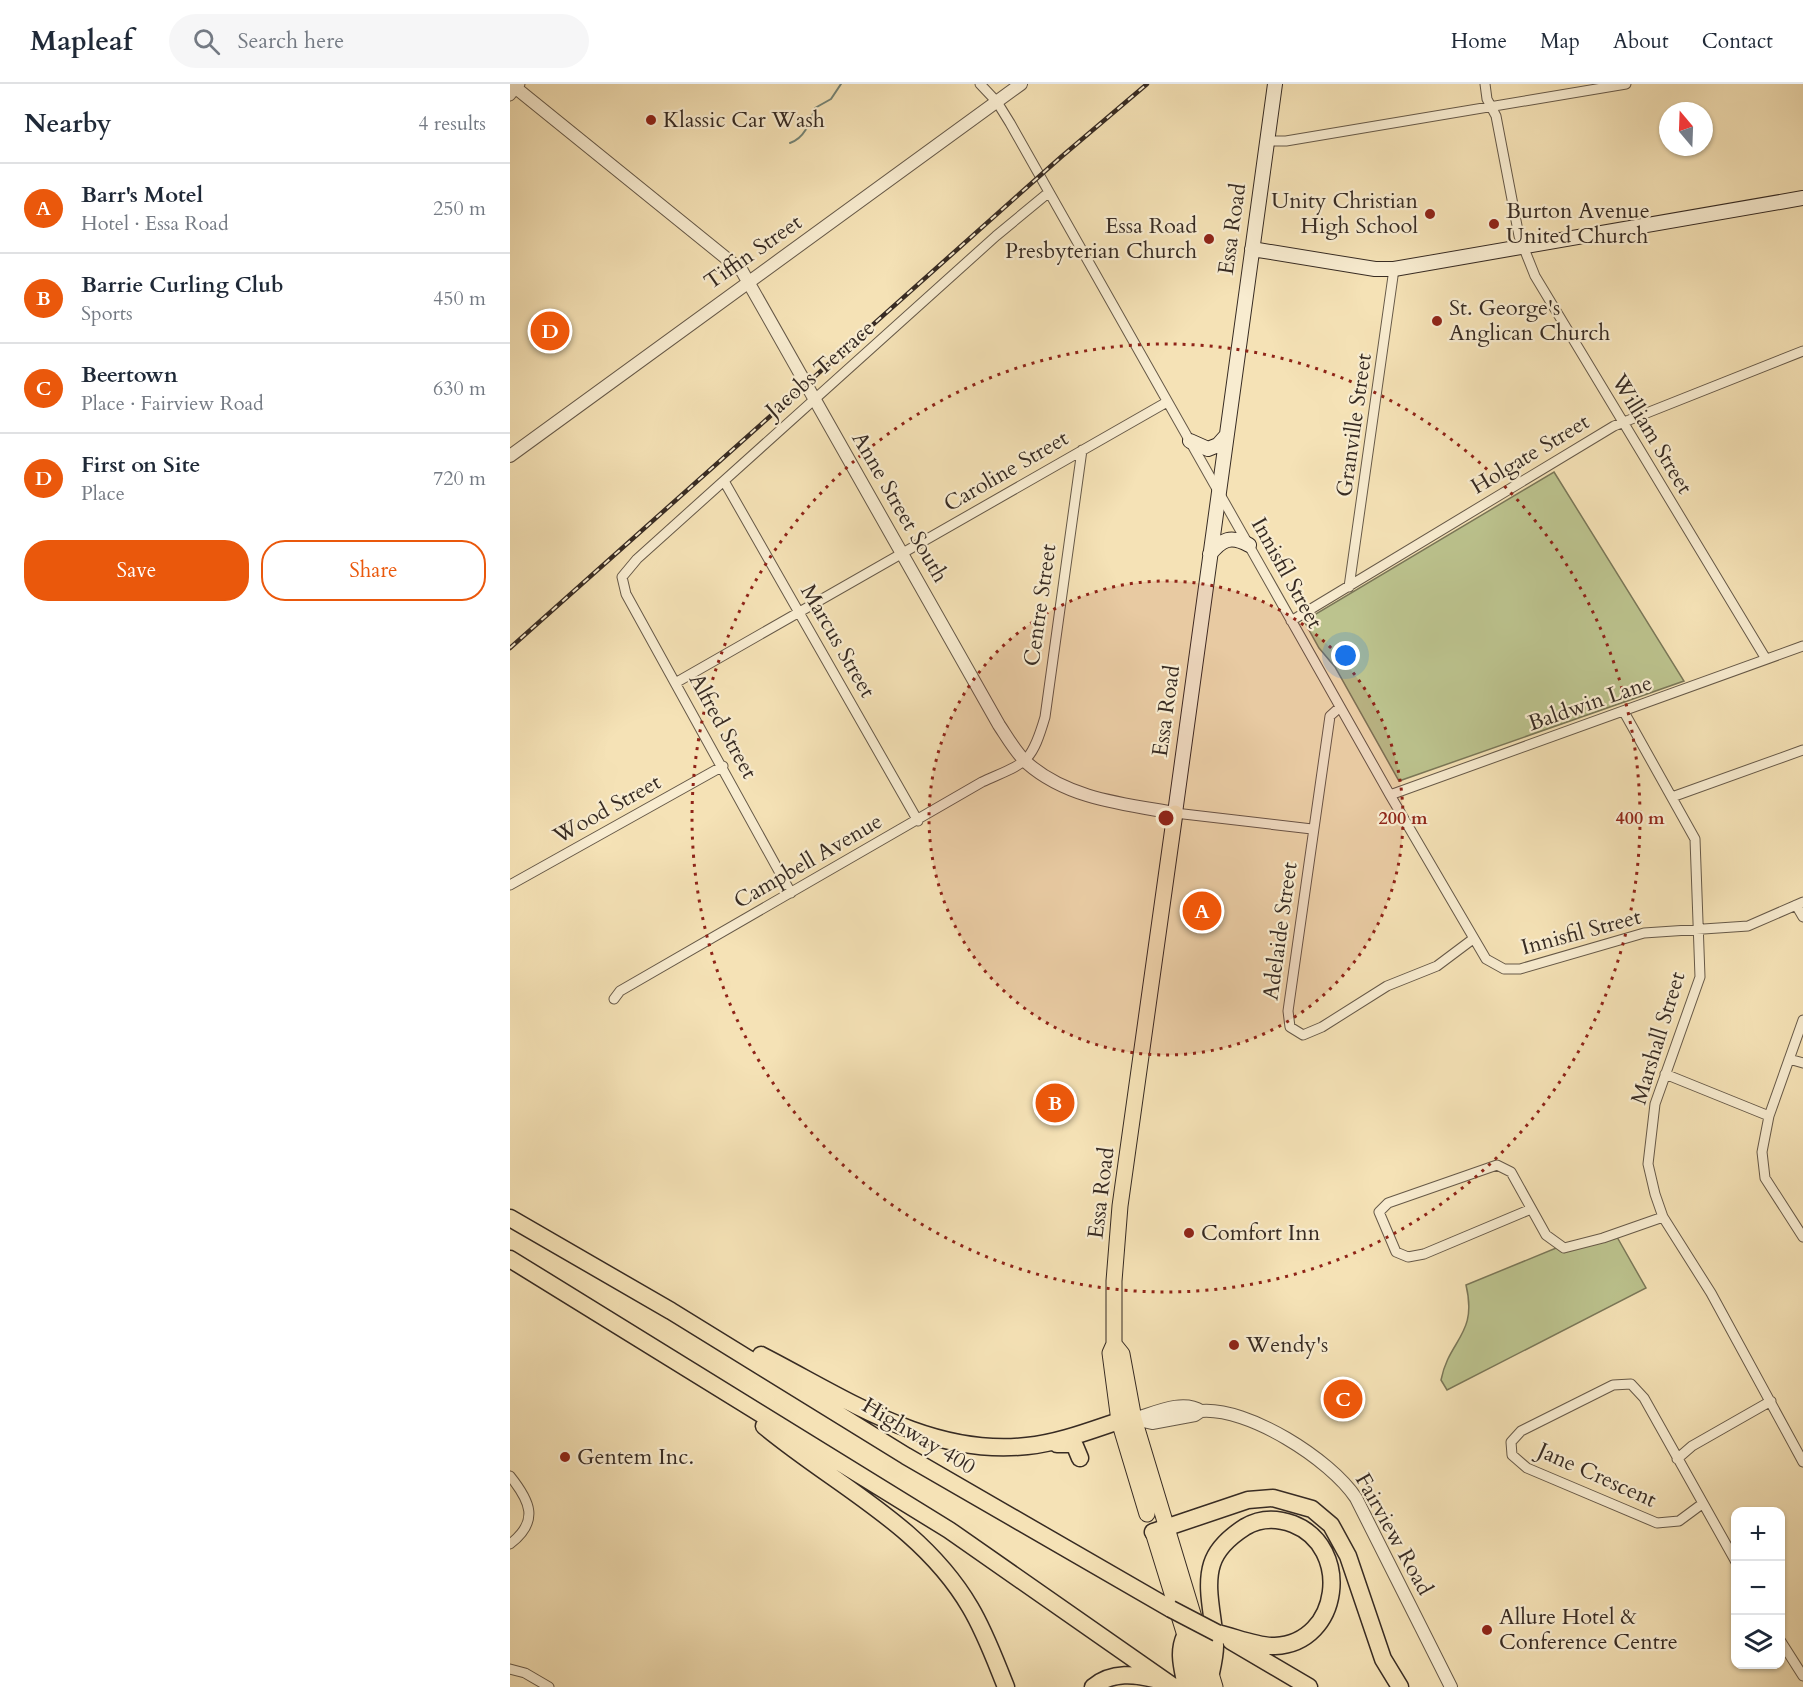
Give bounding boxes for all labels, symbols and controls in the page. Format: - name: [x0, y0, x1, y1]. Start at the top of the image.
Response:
- search box: [169, 14, 589, 68]
- text: Mapleaf: [30, 22, 133, 60]
- icon: search: [190, 25, 223, 58]
- text: Search here: [238, 26, 344, 56]
- text: Home: [1451, 27, 1507, 56]
- text: Map: [1540, 27, 1580, 56]
- text: About: [1613, 27, 1669, 56]
- text: Contact: [1702, 27, 1773, 56]
- north arrow: [1659, 102, 1713, 156]
- place label: Klassic Car Wash: [663, 105, 825, 135]
- text: Nearby: [24, 106, 112, 141]
- text: 4 results: [418, 110, 486, 137]
- marker: Klassic Car Wash: [644, 113, 658, 127]
- text: Barr's Motel: [81, 180, 203, 210]
- street label: Essa Road: [1211, 181, 1253, 277]
- place label: Unity Christian High School: [1271, 186, 1418, 241]
- text: A: [36, 195, 51, 222]
- text: 250 m: [433, 195, 486, 222]
- place label: Burton Avenue United Church: [1506, 196, 1650, 251]
- street label: Tiffin Street: [698, 207, 808, 297]
- marker: Unity Christian High School: [1423, 207, 1437, 221]
- text: Hotel · Essa Road: [81, 210, 229, 237]
- place label: Essa Road Presbyterian Church: [1005, 211, 1197, 266]
- marker: Burton Avenue United Church: [1487, 217, 1501, 231]
- marker: Essa Road Presbyterian Church: [1202, 232, 1216, 246]
- text: Barrie Curling Club: [81, 270, 284, 300]
- text: B: [36, 285, 51, 312]
- text: 450 m: [433, 285, 486, 312]
- place label: St. George's Anglican Church: [1449, 293, 1610, 348]
- text: Sports: [81, 300, 133, 327]
- pin: D: [530, 308, 570, 354]
- street label: Jacobs Terrace: [757, 313, 881, 427]
- marker: St. George's Anglican Church: [1430, 314, 1444, 328]
- street label: Granville Street: [1329, 351, 1379, 499]
- text: Beertown: [81, 360, 178, 390]
- street label: William Street: [1604, 368, 1700, 500]
- text: C: [36, 375, 51, 402]
- text: 630 m: [433, 375, 486, 402]
- text: Place · Fairview Road: [81, 390, 264, 417]
- street label: Holgate Street: [1465, 407, 1595, 501]
- street label: Caroline Street: [938, 423, 1074, 519]
- street label: Anne Street South: [845, 426, 955, 588]
- text: First on Site: [81, 450, 200, 480]
- text: D: [35, 465, 52, 492]
- text: 720 m: [433, 465, 486, 492]
- text: Place: [81, 480, 125, 507]
- street label: Innisfil Street: [1244, 512, 1330, 634]
- button: Save: [24, 540, 249, 601]
- button: Share: [261, 540, 486, 601]
- street label: Centre Street: [1017, 542, 1063, 668]
- street label: Marcus Street: [793, 579, 883, 703]
- your location: [1331, 641, 1360, 670]
- street label: Essa Road: [1145, 663, 1187, 759]
- street label: Alfred Street: [682, 668, 764, 784]
- street label: Baldwin Lane: [1524, 668, 1656, 738]
- street label: Wood Street: [547, 767, 666, 851]
- street label: Campbell Avenue: [728, 806, 888, 916]
- text: 200 m: [1378, 806, 1428, 831]
- text: 400 m: [1615, 806, 1665, 831]
- centre of rings: [1156, 808, 1176, 828]
- street label: Adelaide Street: [1255, 860, 1305, 1002]
- pin: A: [1182, 888, 1222, 934]
- street label: Innisfil Street: [1518, 902, 1644, 962]
- street label: Marshall Street: [1624, 968, 1692, 1108]
- pin: B: [1036, 1080, 1074, 1126]
- street label: Essa Road: [1081, 1145, 1122, 1241]
- place label: Comfort Inn: [1201, 1218, 1321, 1248]
- marker: Comfort Inn: [1182, 1226, 1196, 1240]
- place label: Wendy's: [1245, 1330, 1328, 1360]
- marker: Wendy's: [1227, 1338, 1241, 1352]
- pin: C: [1324, 1376, 1362, 1422]
- street label: Highway 400: [857, 1390, 981, 1482]
- street label: Jane Crescent: [1530, 1434, 1661, 1515]
- place label: Gentem Inc.: [577, 1442, 694, 1472]
- marker: Gentem Inc.: [558, 1450, 572, 1464]
- street label: Fairview Road: [1348, 1467, 1440, 1601]
- map controls: [1731, 1507, 1785, 1669]
- button: +: [1731, 1507, 1785, 1561]
- button: −: [1731, 1561, 1785, 1615]
- place label: Allure Hotel & Conference Centre: [1499, 1602, 1678, 1657]
- button: layers: [1731, 1615, 1785, 1669]
- marker: Allure Hotel & Conference Centre: [1480, 1623, 1494, 1637]

